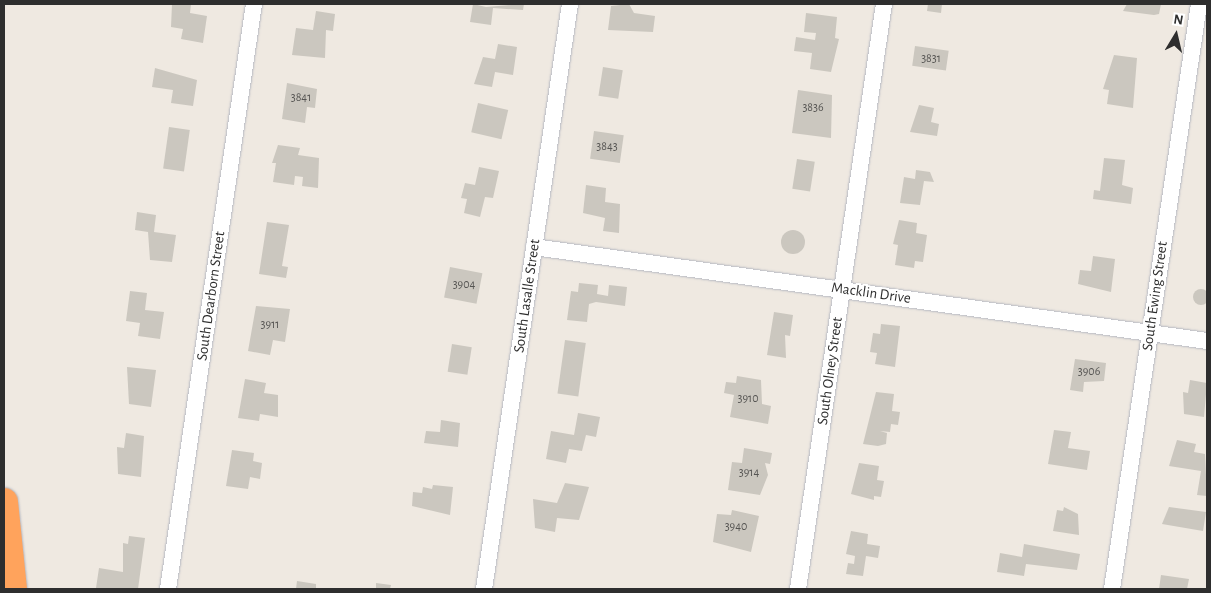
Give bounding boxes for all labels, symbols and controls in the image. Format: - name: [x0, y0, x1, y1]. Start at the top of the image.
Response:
- north arrow: [1151, 10, 1201, 60]
- text: N: [1172, 13, 1184, 28]
- house number: 3831: [921, 52, 941, 66]
- house number: 3841: [291, 91, 311, 105]
- house number: 3836: [802, 101, 824, 115]
- house number: 3843: [596, 140, 618, 154]
- street label: South Dearborn Street: [193, 230, 229, 362]
- street label: South Lasalle Street: [510, 238, 544, 354]
- street label: South Ewing Street: [1138, 240, 1172, 352]
- house number: 3904: [453, 278, 475, 292]
- street label: Macklin Drive: [830, 279, 912, 307]
- street label: South Olney Street: [814, 316, 846, 426]
- house number: 3911: [261, 318, 279, 332]
- house number: 3906: [1078, 365, 1100, 379]
- house number: 3910: [737, 392, 759, 406]
- house number: 3914: [739, 466, 759, 480]
- house number: 3940: [725, 520, 747, 534]

